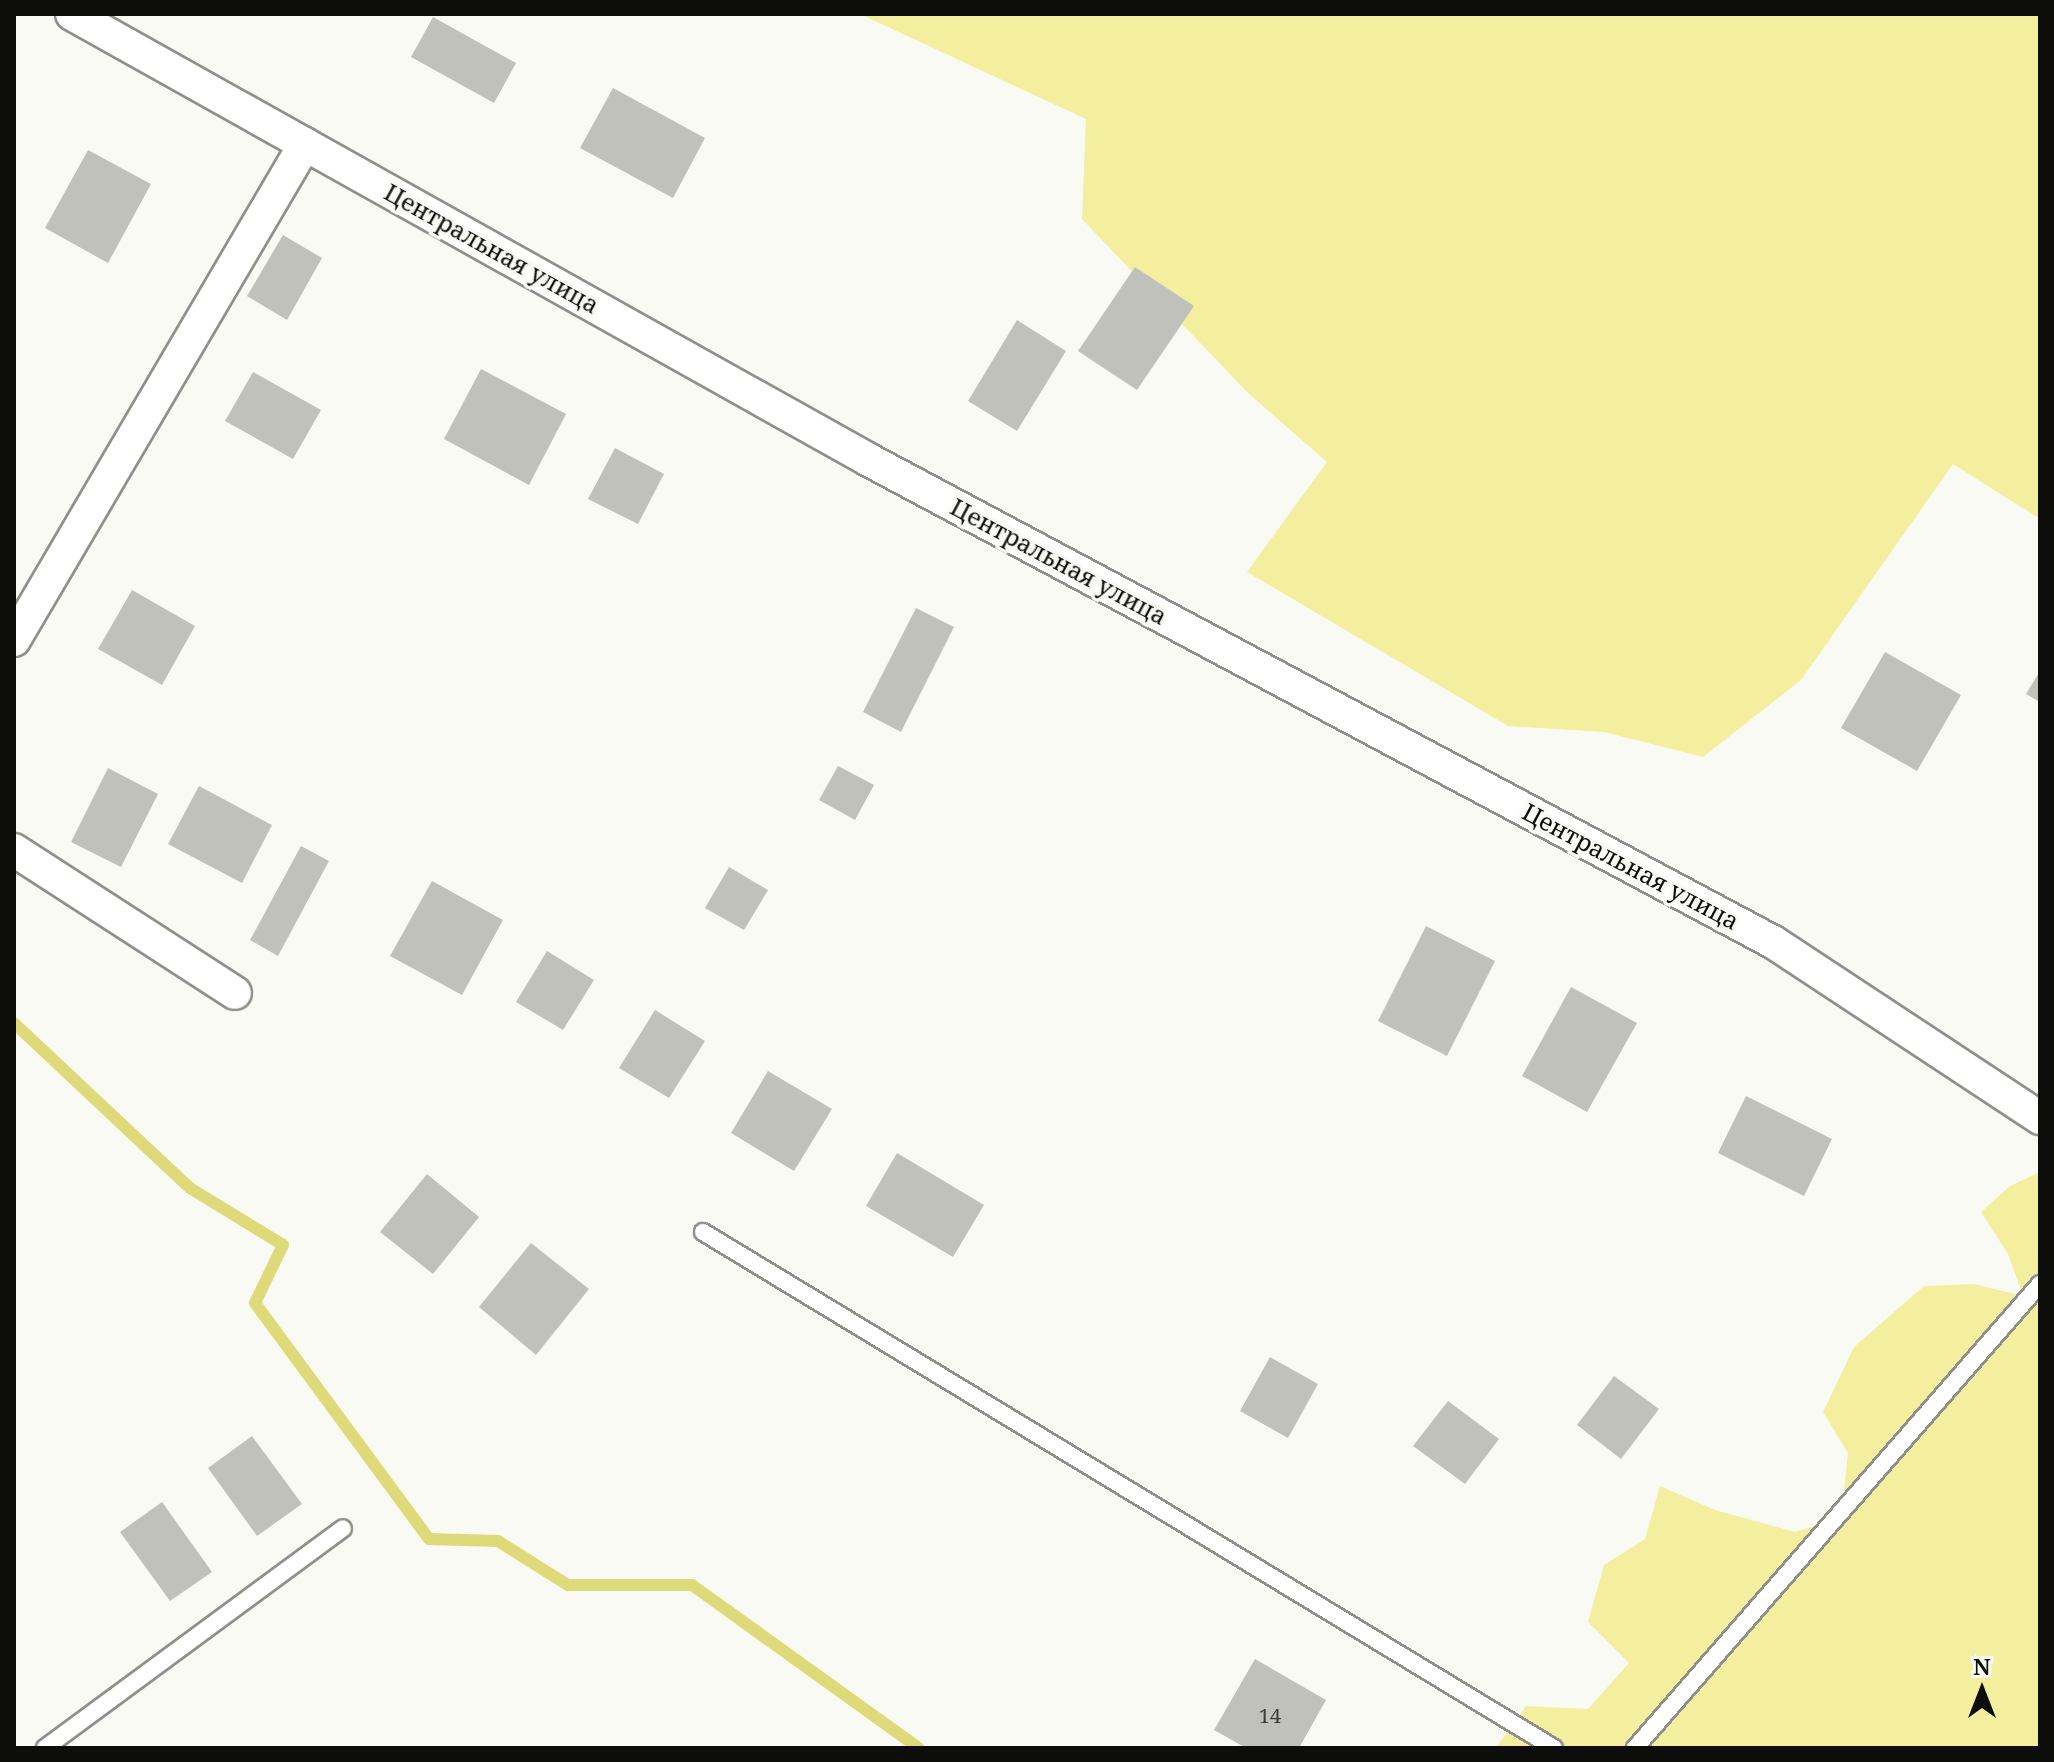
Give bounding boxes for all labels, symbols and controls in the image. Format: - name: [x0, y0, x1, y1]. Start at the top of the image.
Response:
- street label: Центральная улица: [380, 177, 604, 319]
- street label: Центральная улица: [946, 492, 1172, 630]
- street label: Центральная улица: [1518, 797, 1744, 935]
- north arrow: [1942, 1650, 2022, 1730]
- text: N: [1973, 1651, 1991, 1681]
- house number: 14: [1259, 1703, 1281, 1727]

